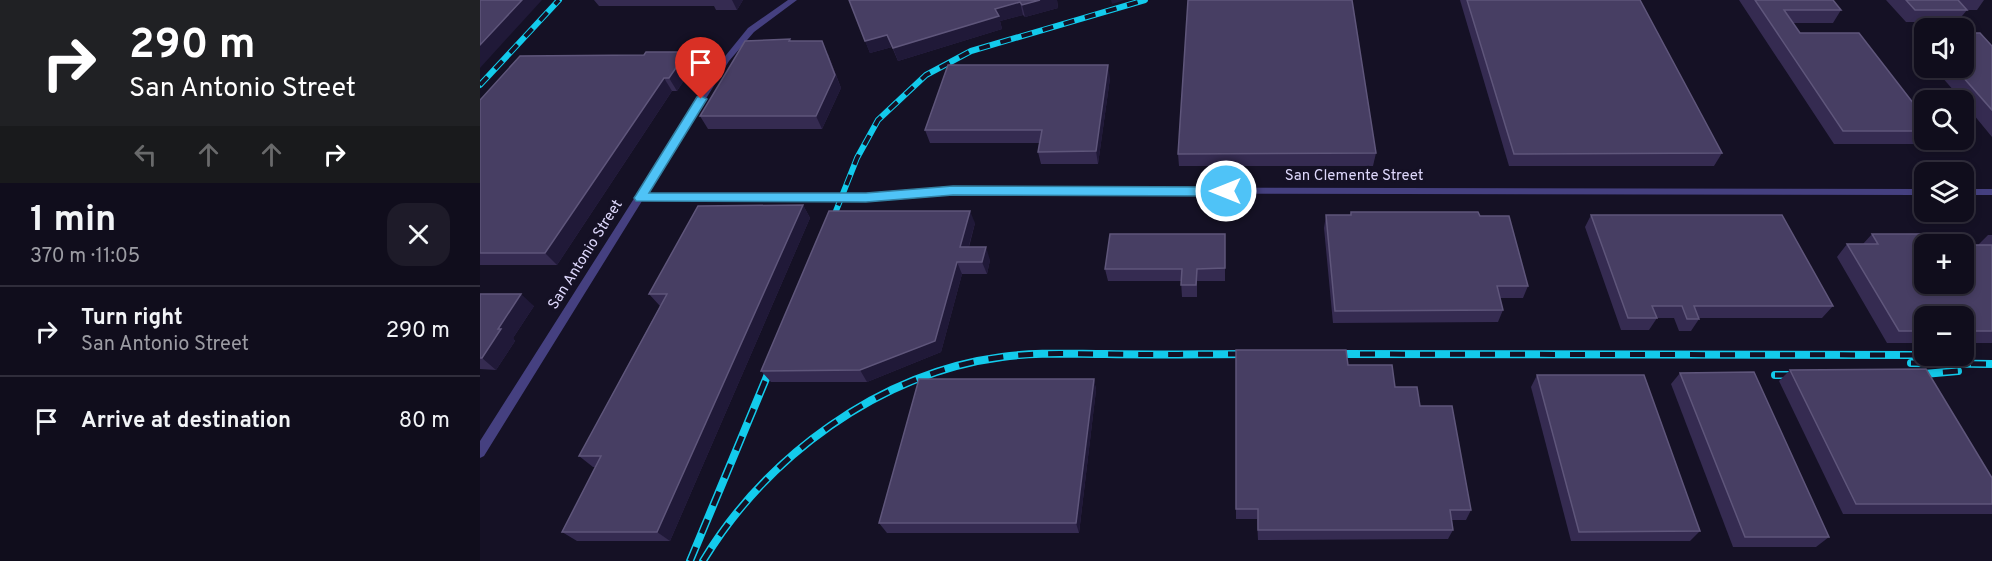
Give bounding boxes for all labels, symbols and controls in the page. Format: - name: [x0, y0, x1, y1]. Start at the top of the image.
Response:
- map controls: [1914, 18, 1974, 366]
- button: sound: [1914, 18, 1974, 78]
- text: 290 m: [129, 20, 256, 73]
- icon: right: [30, 24, 108, 102]
- pin: [675, 37, 726, 99]
- icon: arrive: [684, 46, 717, 79]
- text: San Antonio Street: [129, 72, 356, 106]
- button: search: [1914, 90, 1974, 150]
- icon: left: [129, 138, 162, 171]
- icon: ahead: [192, 138, 225, 171]
- icon: ahead: [255, 138, 288, 171]
- icon: right: [318, 138, 351, 171]
- position arrow: [1194, 159, 1258, 223]
- button: layers: [1914, 162, 1974, 222]
- street label: San Clemente Street: [1285, 167, 1423, 186]
- street label: San Antonio Street: [545, 196, 627, 314]
- text: 1 min: [30, 198, 116, 244]
- button: close: [387, 203, 450, 266]
- button: +: [1914, 234, 1974, 294]
- text: 370 m · 11:05: [30, 244, 140, 270]
- text: Turn right: [81, 305, 183, 332]
- button: −: [1914, 306, 1974, 366]
- icon: right: [30, 315, 63, 348]
- text: 290 m: [386, 318, 450, 345]
- text: San Antonio Street: [81, 332, 249, 358]
- icon: arrive: [30, 405, 63, 438]
- text: Arrive at destination: [81, 408, 291, 435]
- text: 80 m: [399, 408, 450, 435]

